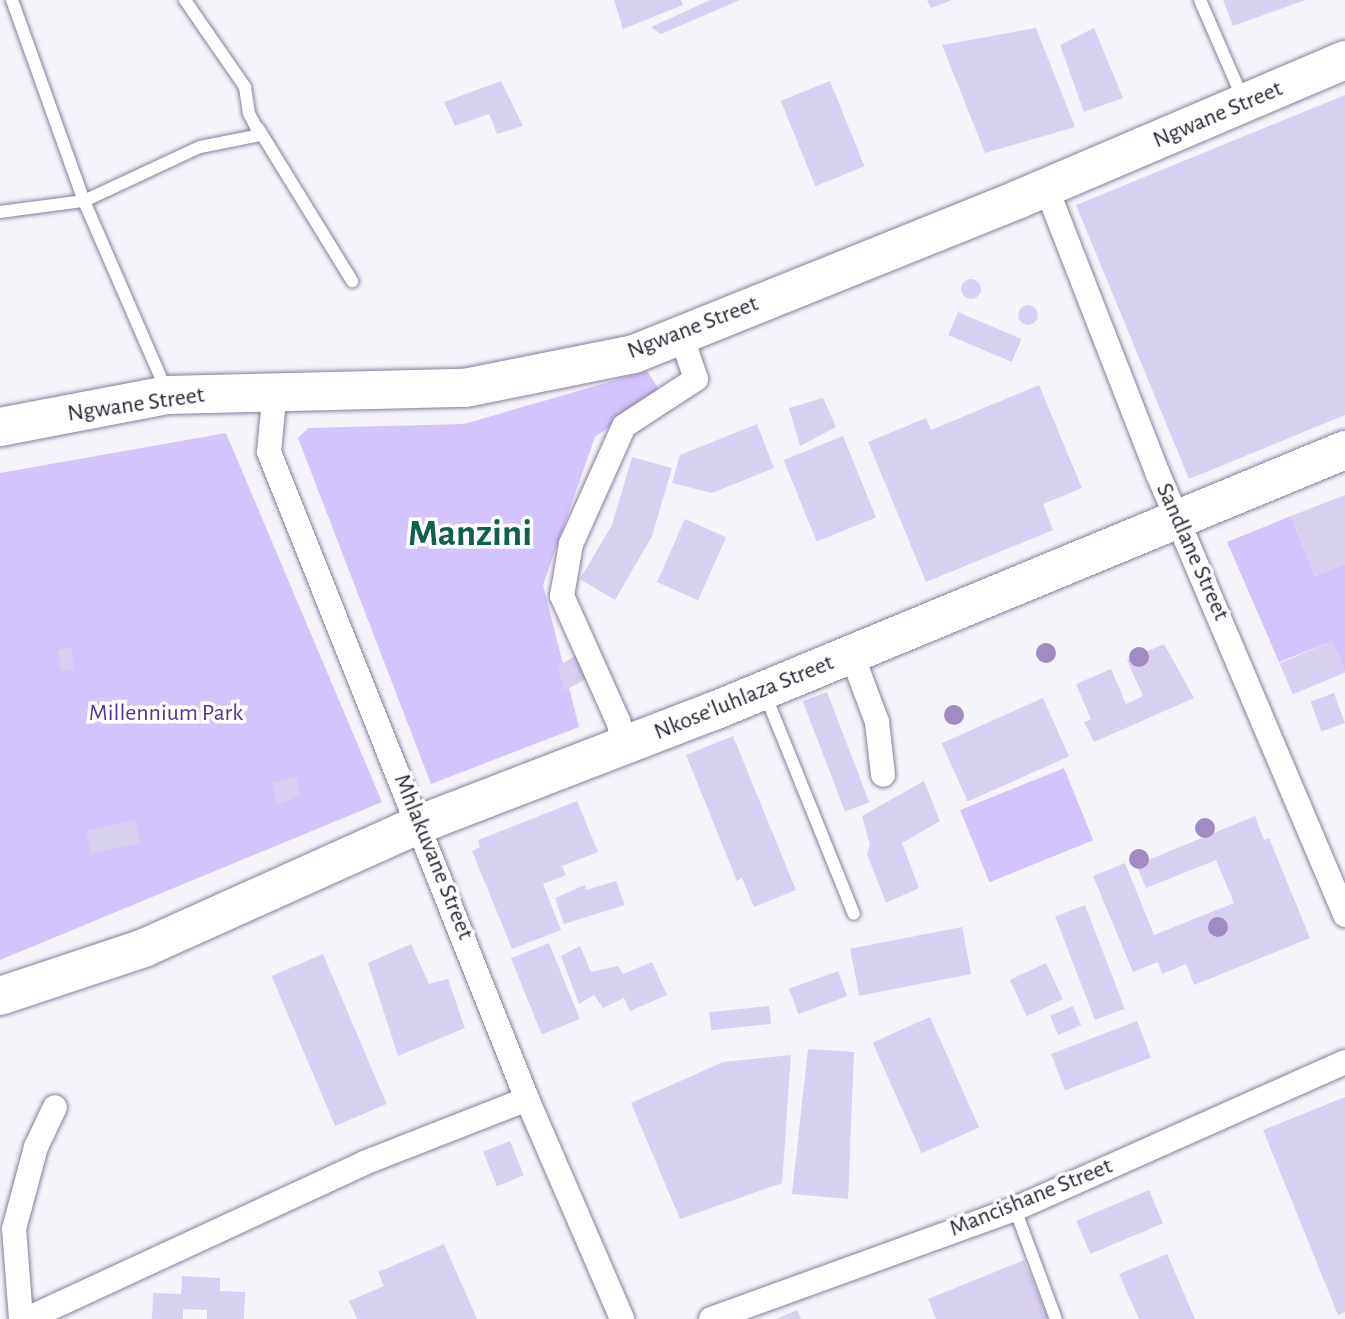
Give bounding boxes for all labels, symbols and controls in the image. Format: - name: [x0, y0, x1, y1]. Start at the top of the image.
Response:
- street label: Ngwane Street: [1149, 75, 1287, 155]
- street label: Ngwane Street: [623, 290, 763, 366]
- street label: Ngwane Street: [66, 381, 206, 429]
- street label: Sandlane Street: [1149, 479, 1235, 625]
- district label: Manzini: [408, 512, 532, 558]
- street label: Nkose'luhlaza Street: [650, 649, 838, 747]
- park label: Millennium Park: [89, 700, 243, 728]
- street label: Mhlakuvane Street: [387, 770, 479, 944]
- street label: Mancishane Street: [945, 1152, 1117, 1244]

